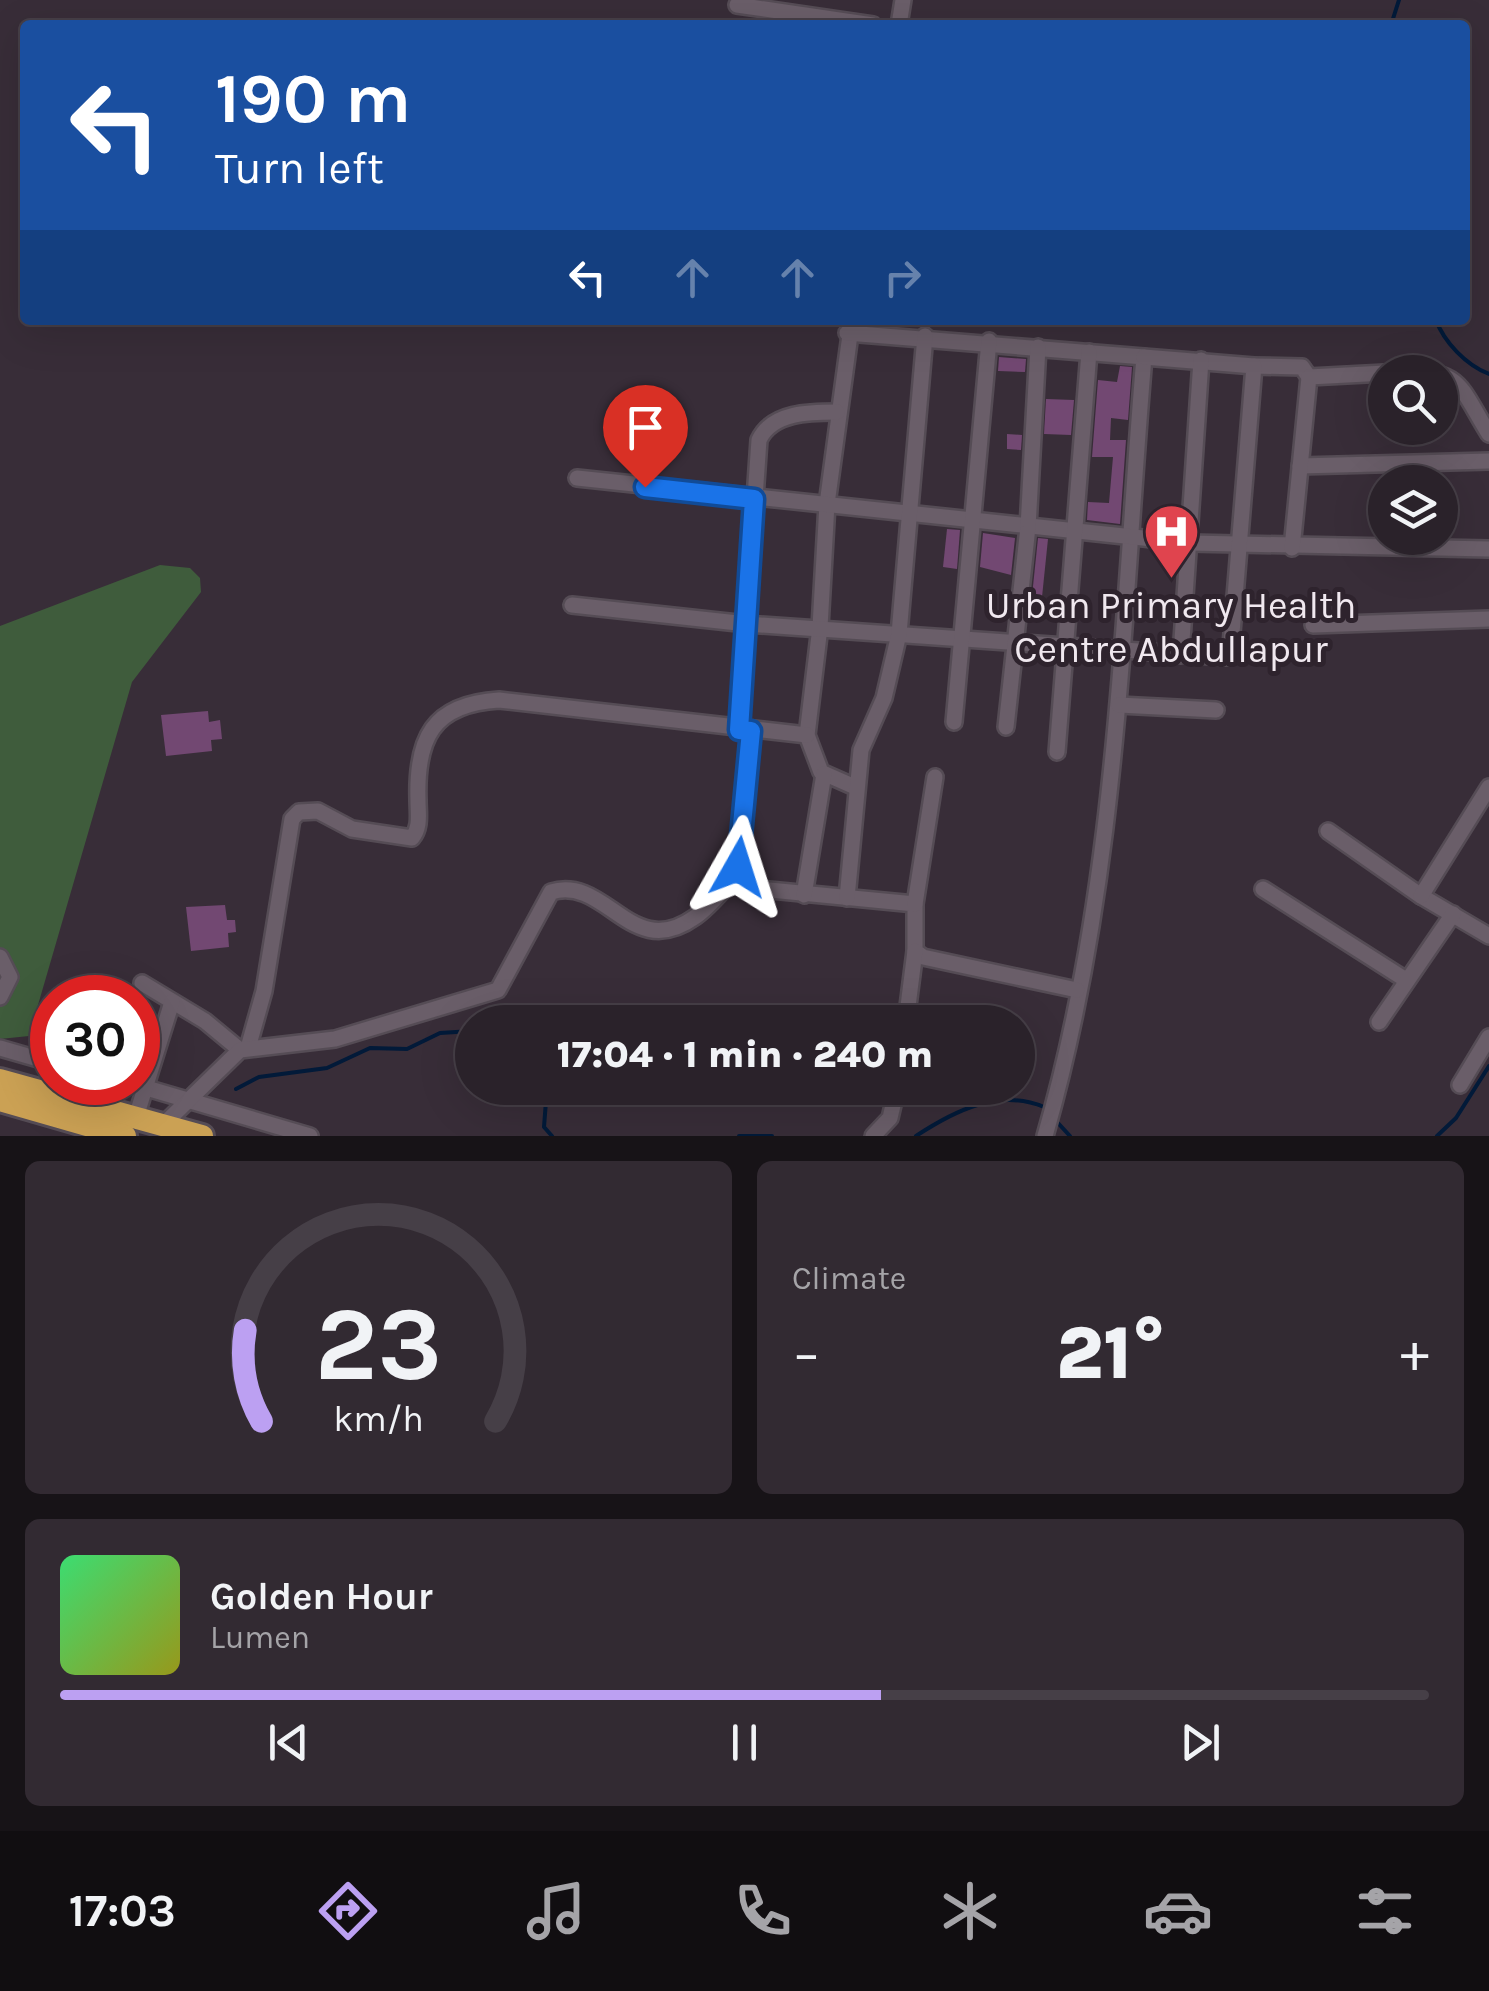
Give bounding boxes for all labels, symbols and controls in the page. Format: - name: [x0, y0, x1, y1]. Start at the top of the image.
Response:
- text: 190 m: [215, 58, 411, 140]
- icon: left: [50, 60, 180, 190]
- text: Turn left: [215, 142, 384, 194]
- icon: left: [560, 250, 615, 305]
- icon: ahead: [665, 250, 720, 305]
- icon: ahead: [770, 250, 825, 305]
- icon: right: [875, 250, 930, 305]
- map controls: [1368, 355, 1458, 555]
- button: search: [1368, 355, 1458, 445]
- pin: [603, 385, 688, 488]
- icon: arrive: [618, 400, 673, 455]
- button: layers: [1368, 465, 1458, 555]
- hospital icon: Urban Primary Health Centre Abdullapur: [1141, 502, 1201, 581]
- place label: Urban Primary Health Centre Abdullapur: [986, 583, 1356, 672]
- position arrow: [686, 815, 790, 919]
- speed limit sign: 30: [30, 975, 160, 1105]
- text: 17:04 · 1 min · 240 m: [557, 1032, 933, 1077]
- text: Climate: [792, 1260, 906, 1297]
- text: 23: [315, 1284, 442, 1405]
- text: 21°: [1056, 1309, 1165, 1397]
- text: −: [792, 1321, 821, 1385]
- text: +: [1400, 1321, 1429, 1385]
- text: km/h: [333, 1398, 424, 1440]
- text: Golden Hour: [210, 1574, 433, 1619]
- text: Lumen: [210, 1619, 310, 1656]
- icon: previous: [261, 1715, 316, 1770]
- icon: pause: [717, 1715, 772, 1770]
- icon: next: [1173, 1715, 1228, 1770]
- icon: directions: [313, 1876, 383, 1946]
- icon: music: [521, 1876, 591, 1946]
- icon: phone: [728, 1876, 798, 1946]
- icon: climate: [935, 1876, 1005, 1946]
- icon: car: [1143, 1876, 1213, 1946]
- icon: filters: [1350, 1876, 1420, 1946]
- text: 17:03: [69, 1885, 176, 1937]

